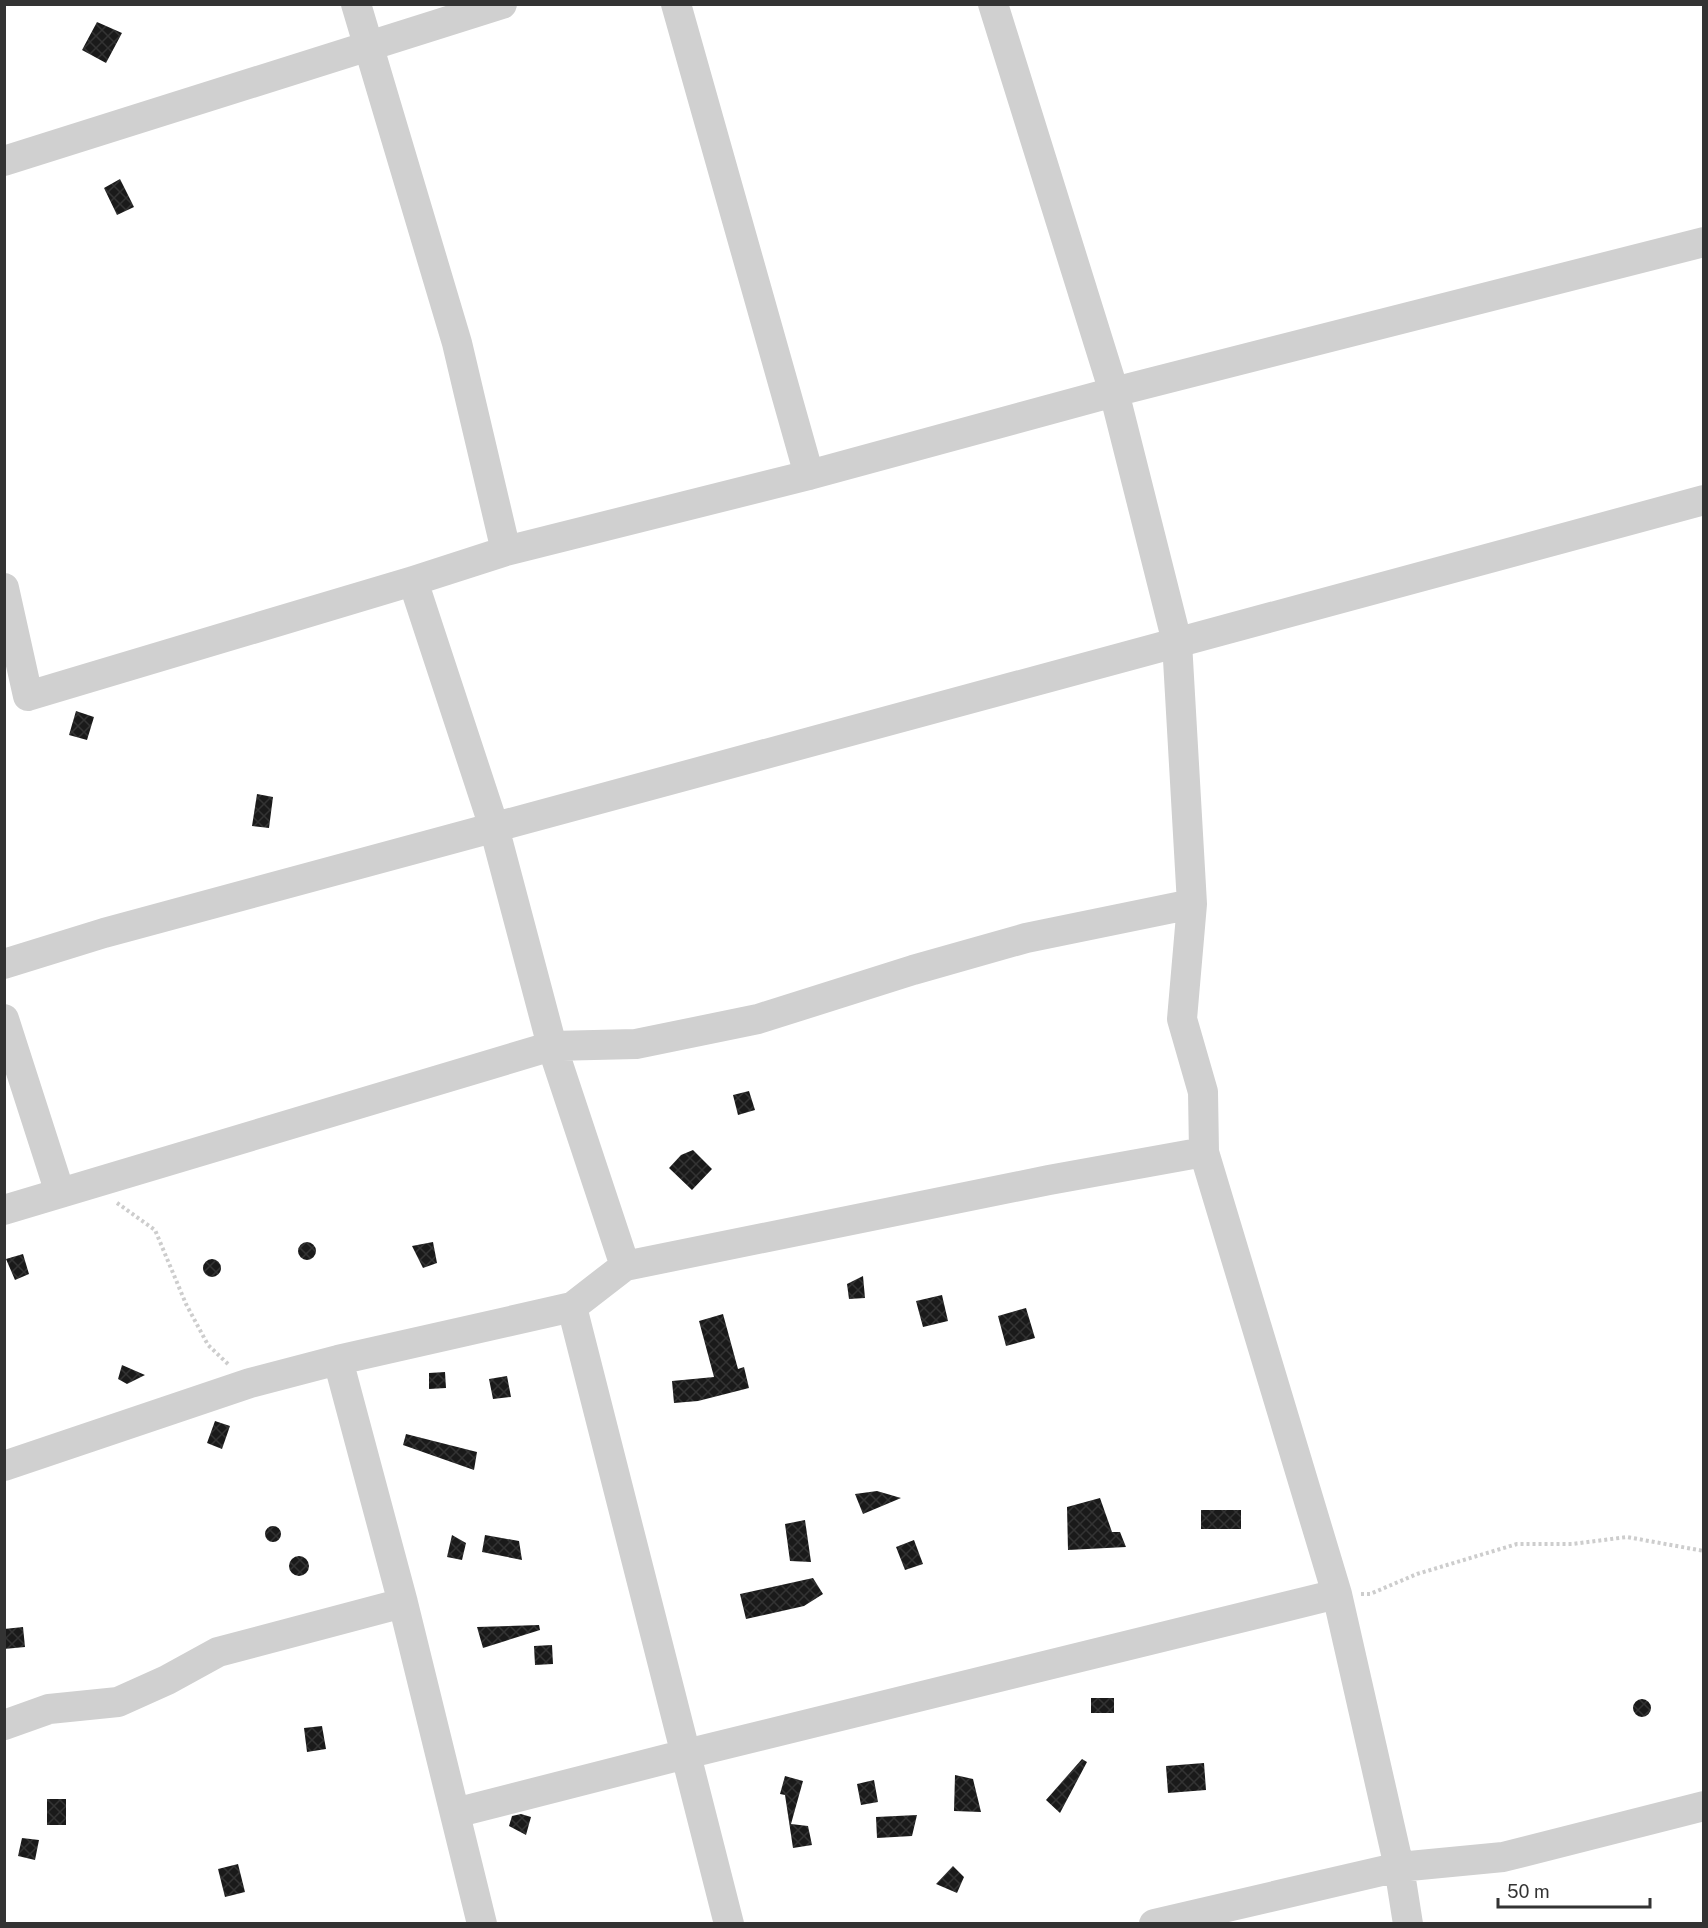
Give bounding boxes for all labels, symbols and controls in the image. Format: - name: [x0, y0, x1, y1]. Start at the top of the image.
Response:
- scale bar: [1498, 1871, 1650, 1909]
- text: 50 m: [1507, 1881, 1550, 1902]

